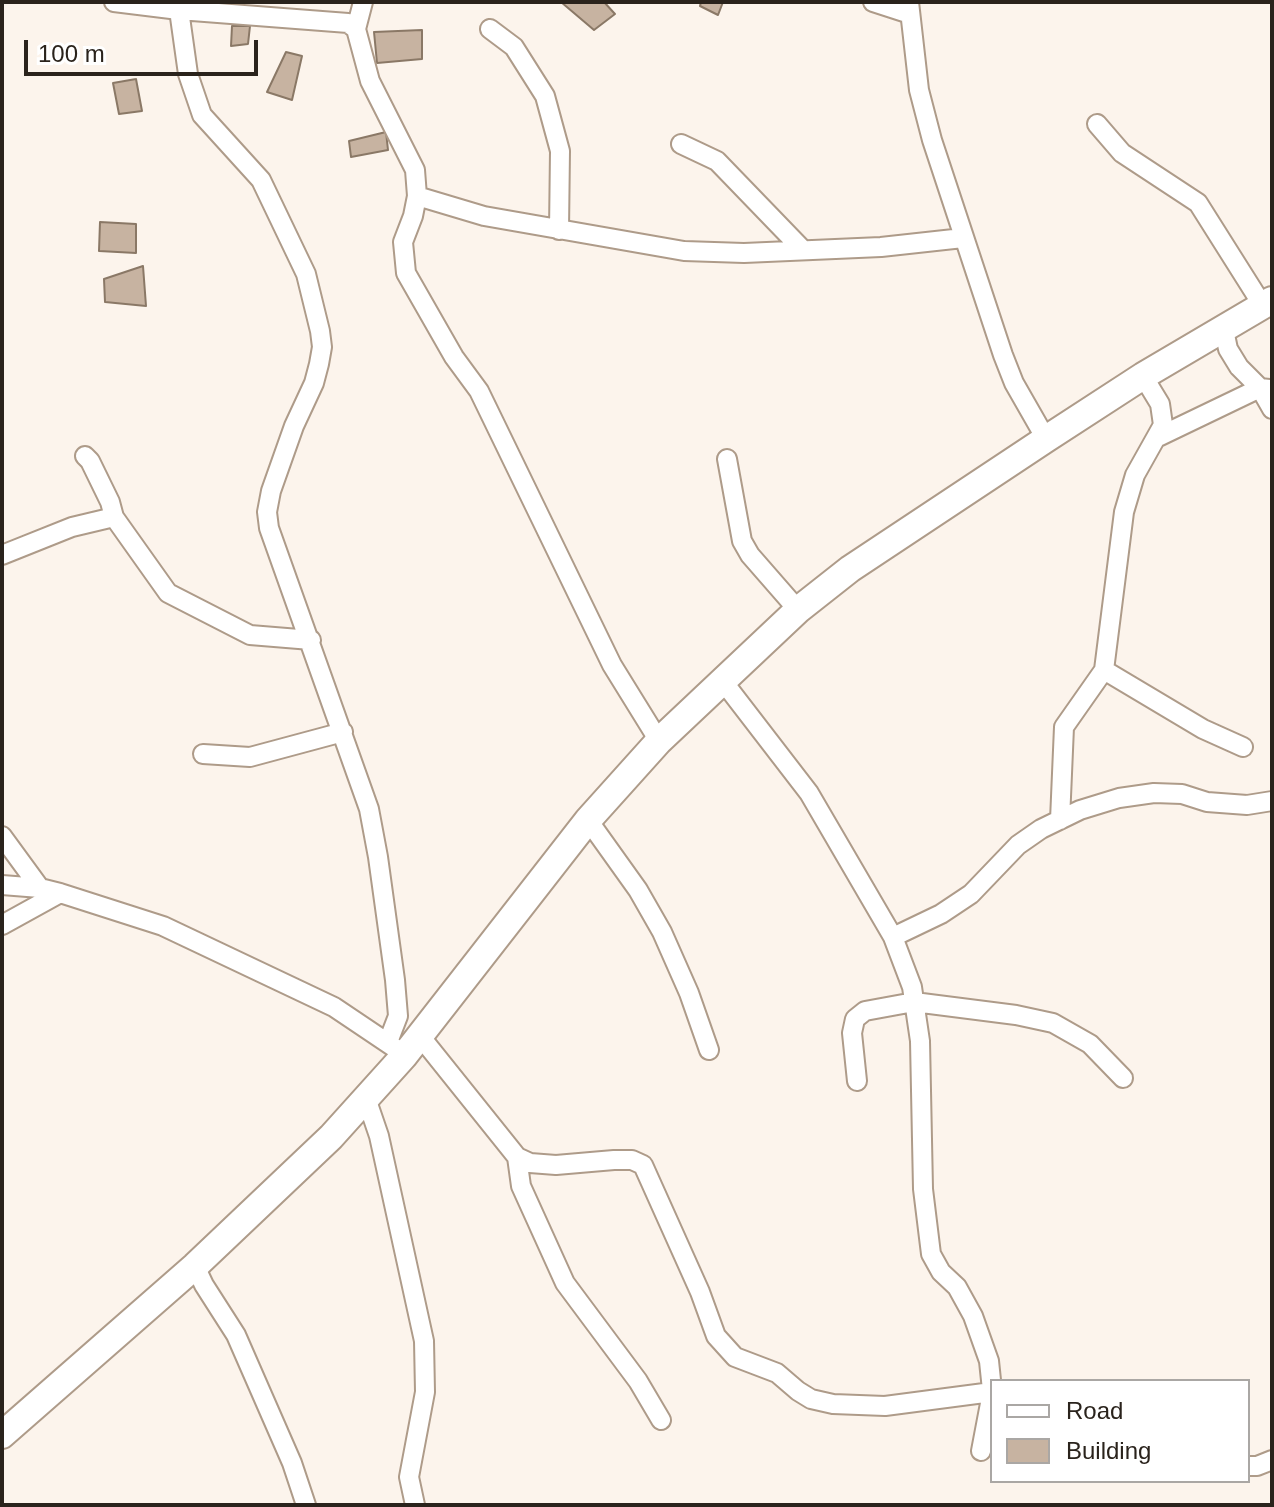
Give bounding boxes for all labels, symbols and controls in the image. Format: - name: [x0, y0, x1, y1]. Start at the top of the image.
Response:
- scale bar: [28, 24, 262, 74]
- text: 100 m: [38, 40, 105, 67]
- legend: [990, 1379, 1250, 1483]
- text: Road: [1066, 1397, 1123, 1424]
- text: Building: [1066, 1437, 1151, 1464]

